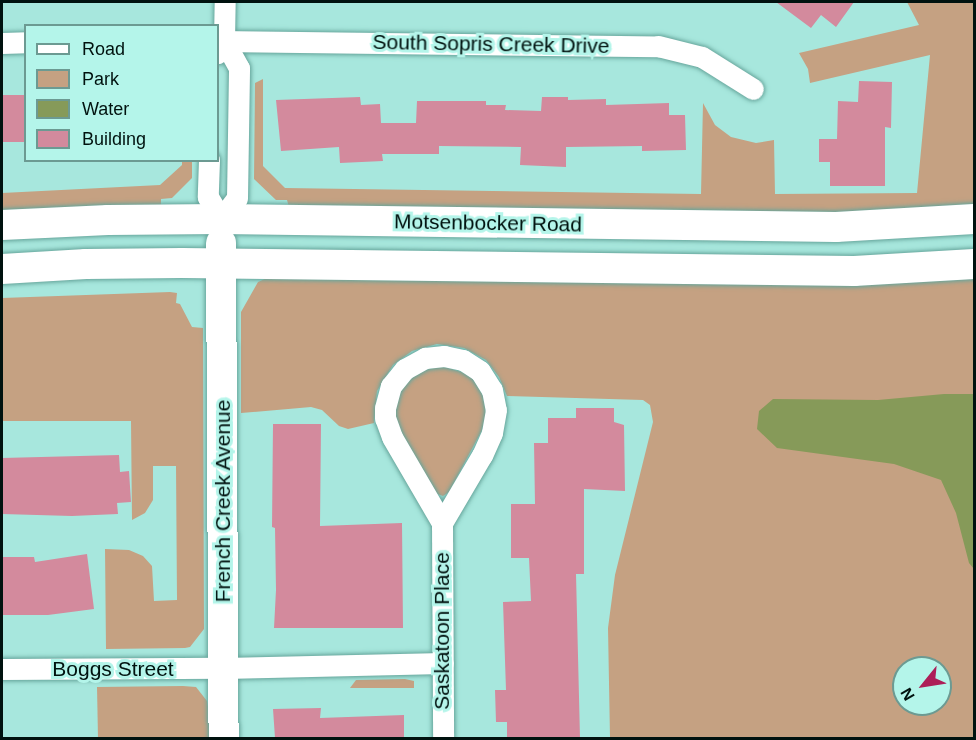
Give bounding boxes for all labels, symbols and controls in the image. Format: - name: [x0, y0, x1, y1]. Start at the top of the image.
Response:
- legend: [24, 24, 219, 162]
- street label: South Sopris Creek Drive: [372, 29, 610, 59]
- text: Road: [82, 39, 125, 59]
- text: Park: [82, 69, 119, 89]
- text: Water: [82, 99, 129, 119]
- text: Building: [82, 129, 146, 149]
- street label: Motsenbocker Road: [394, 209, 582, 237]
- street label: French Creek Avenue: [210, 399, 236, 603]
- street label: Saskatoon Place: [429, 552, 455, 710]
- street label: Boggs Street: [52, 656, 174, 682]
- north arrow: [892, 656, 952, 716]
- text: N: [897, 685, 918, 704]

